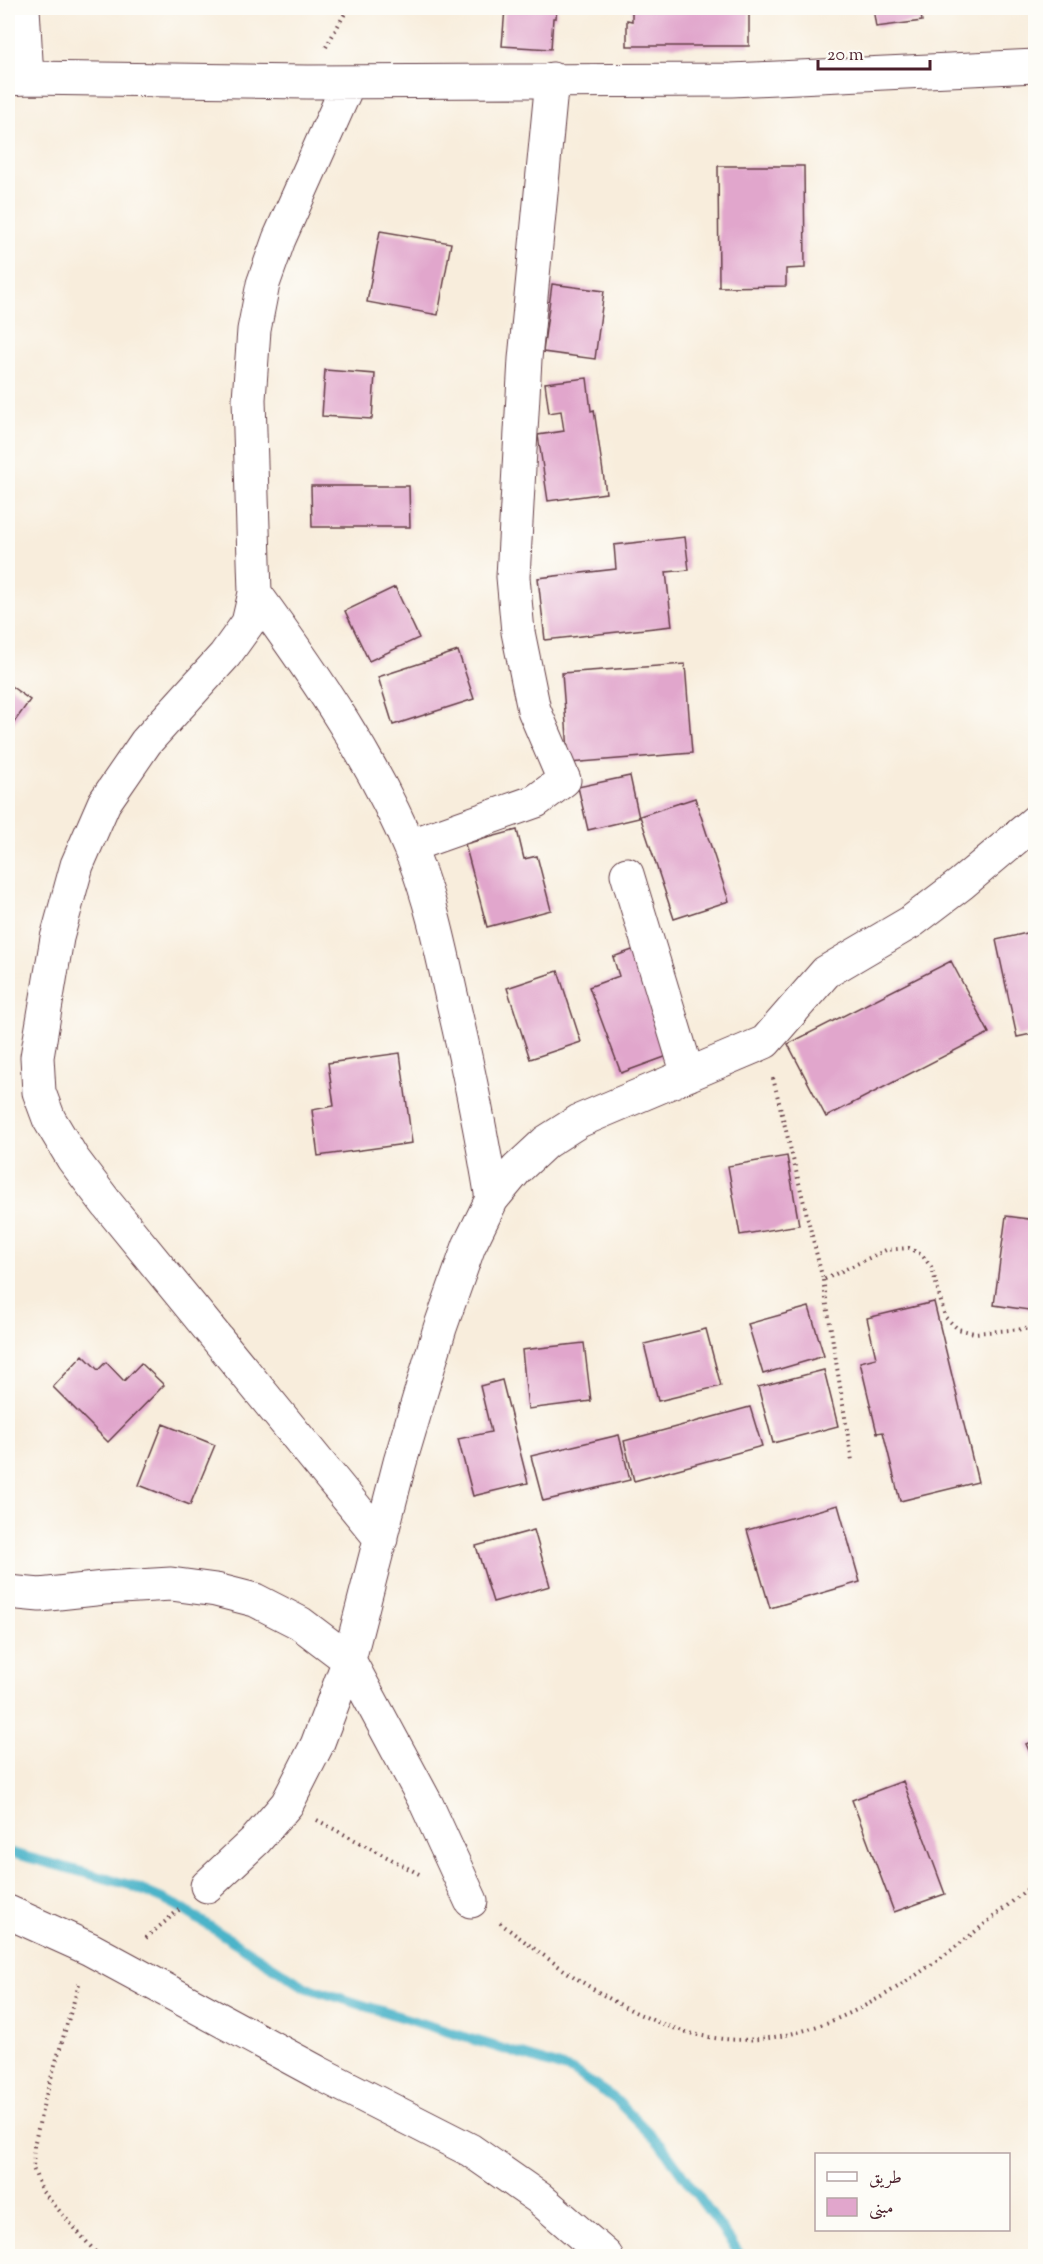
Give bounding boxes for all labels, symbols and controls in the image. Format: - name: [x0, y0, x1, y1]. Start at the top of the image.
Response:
- scale bar: [818, 33, 930, 71]
- text: 20 m: [827, 43, 864, 69]
- legend: [815, 2153, 1010, 2231]
- text: طريق: [869, 2166, 902, 2192]
- text: مبنى: [869, 2196, 894, 2222]

